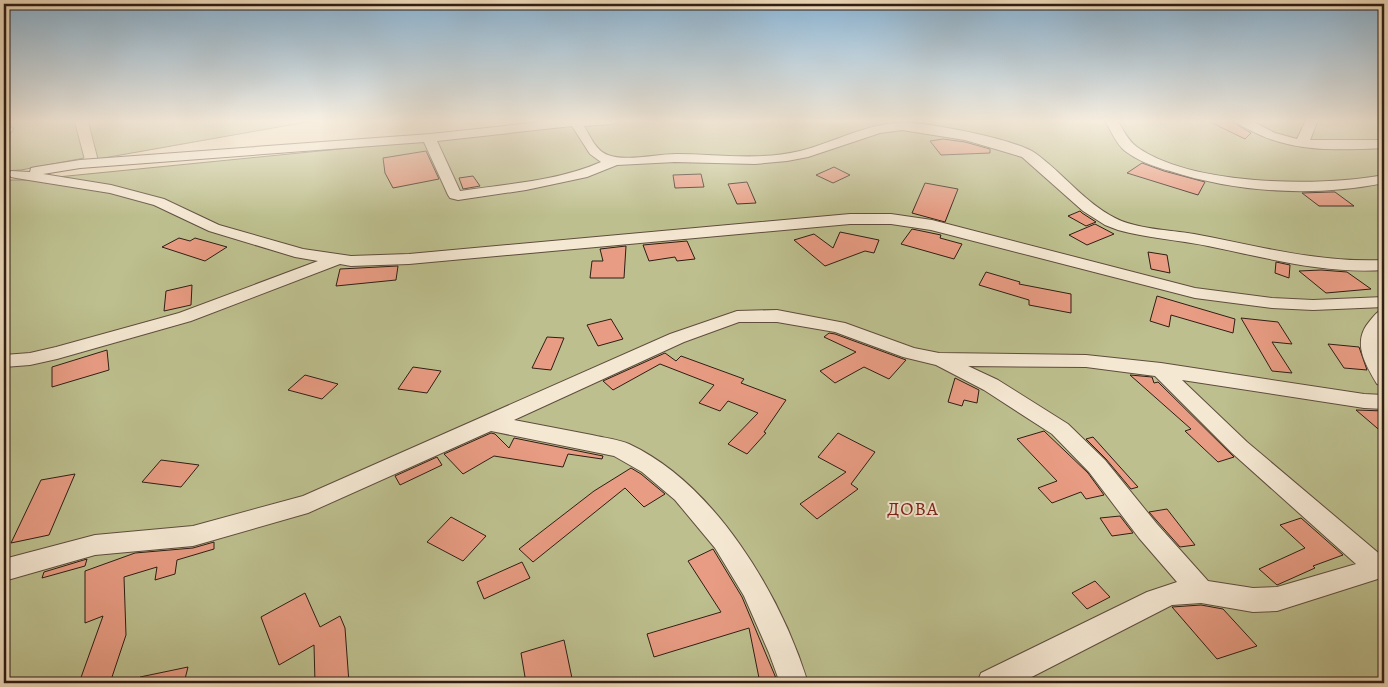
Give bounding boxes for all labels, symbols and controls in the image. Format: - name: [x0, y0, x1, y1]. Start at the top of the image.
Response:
- district label: ДОВА: [887, 496, 939, 522]

